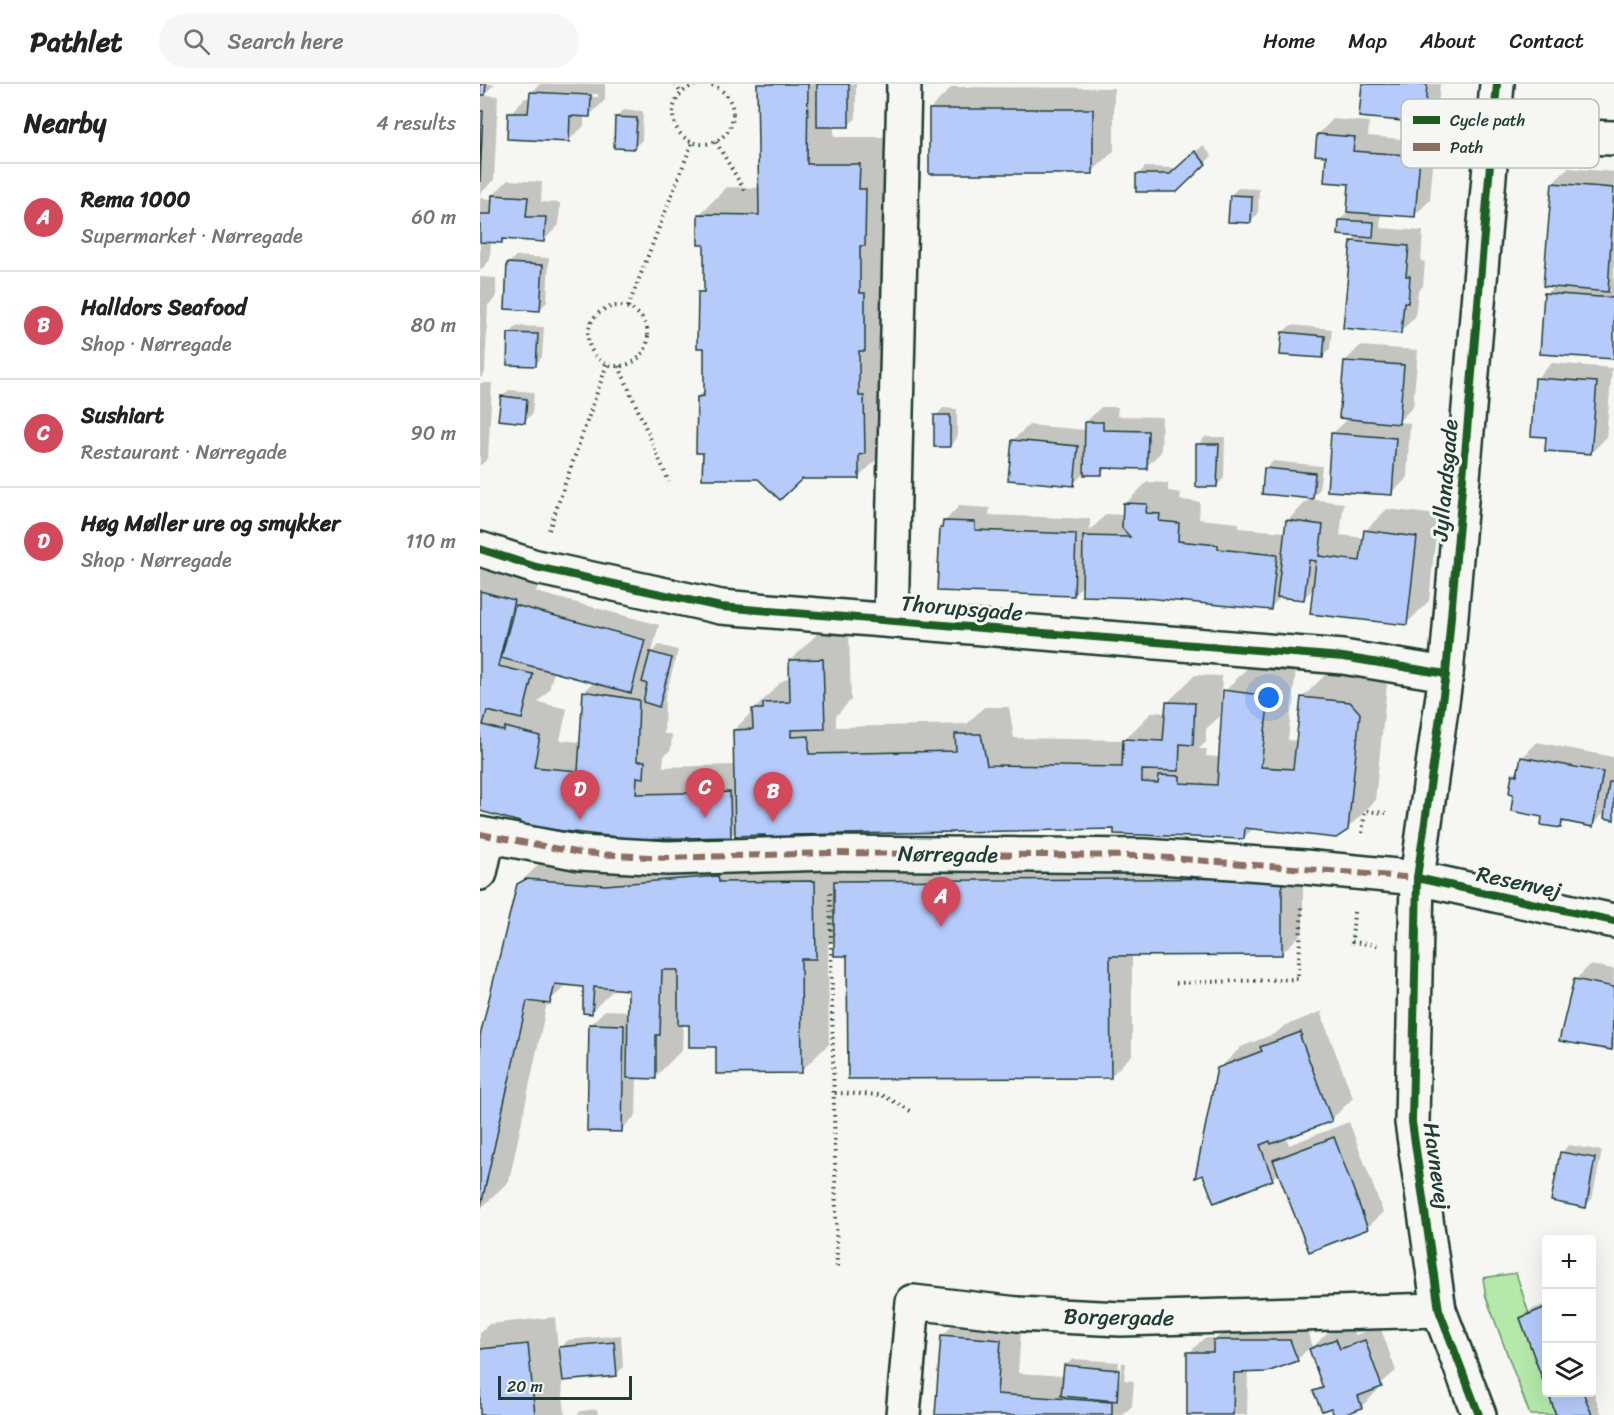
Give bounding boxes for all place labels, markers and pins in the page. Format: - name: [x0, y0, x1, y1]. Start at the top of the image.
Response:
- pin: C: [686, 768, 724, 818]
- pin: D: [560, 770, 600, 820]
- pin: B: [754, 772, 792, 822]
- pin: A: [922, 878, 960, 927]

